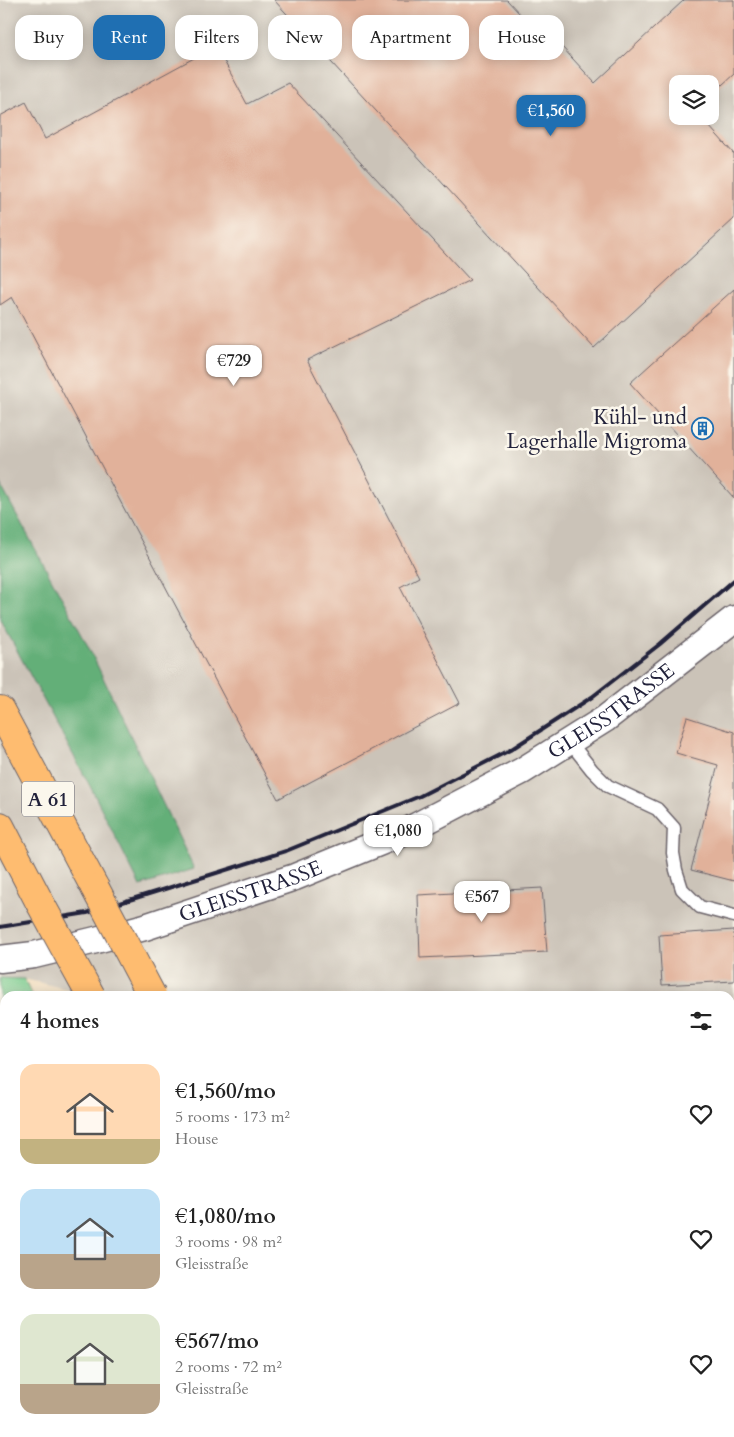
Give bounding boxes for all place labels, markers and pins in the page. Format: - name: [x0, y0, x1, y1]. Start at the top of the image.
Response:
- pin: €1,560: [510, 94, 592, 137]
- pin: €729: [204, 344, 264, 387]
- place label: Kühl- und Lagerhalle Migroma: [506, 403, 687, 456]
- building icon: Kühl- und Lagerhalle Migroma: [691, 417, 715, 441]
- pin: €1,080: [357, 814, 439, 857]
- pin: €567: [452, 880, 512, 923]

